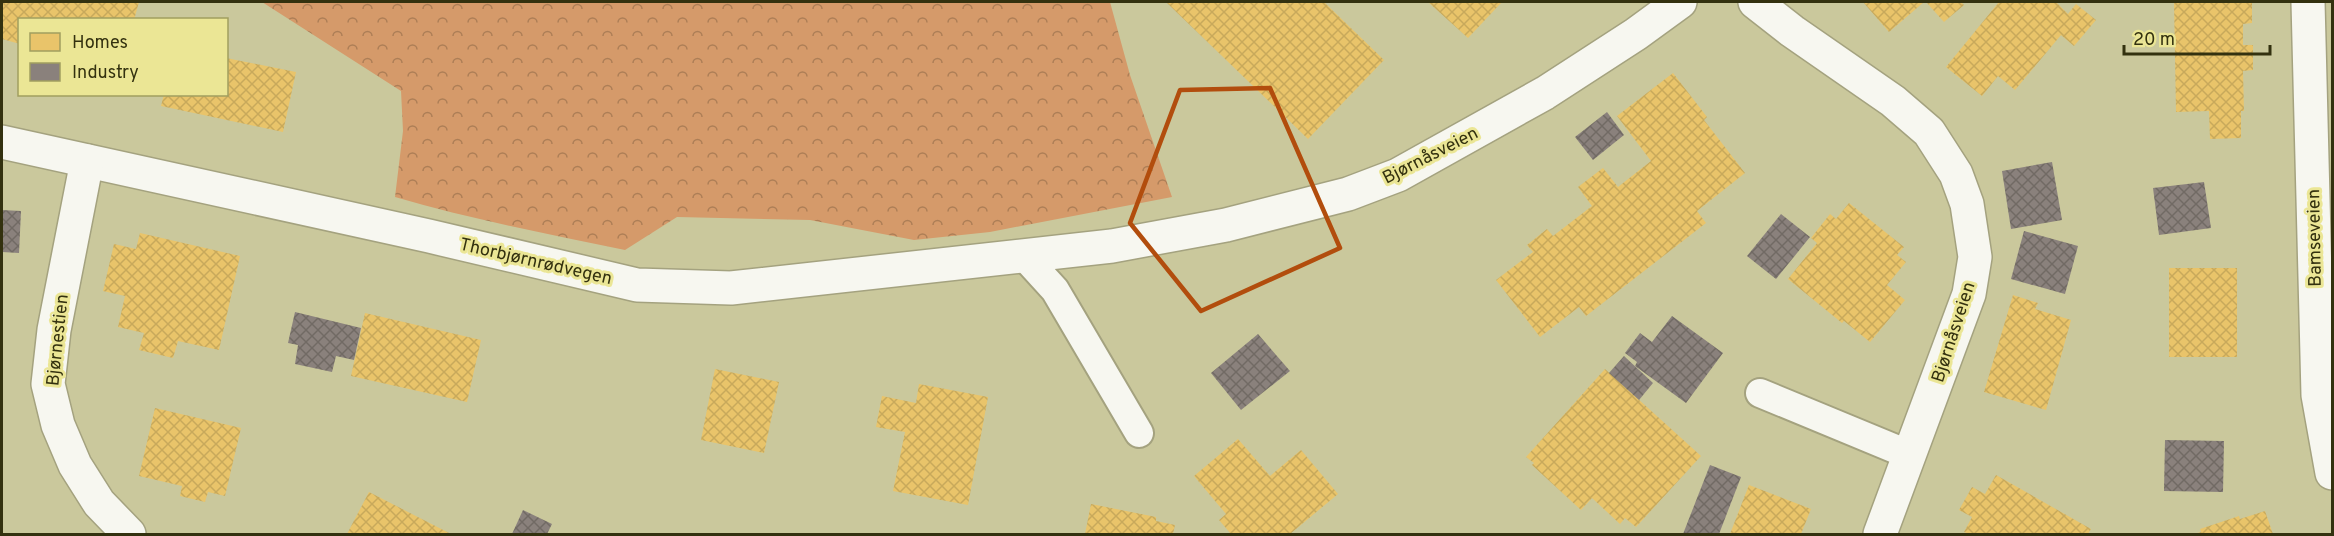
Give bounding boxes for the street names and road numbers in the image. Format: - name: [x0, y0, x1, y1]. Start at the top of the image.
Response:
- street label: Bjørnåsveien: [1379, 122, 1482, 190]
- street label: Bamseveien: [2303, 189, 2328, 287]
- street label: Thorbjørnrødvegen: [457, 234, 614, 291]
- street label: Bjørnåsveien: [1927, 279, 1981, 386]
- street label: Bjørnestien: [42, 293, 75, 387]

